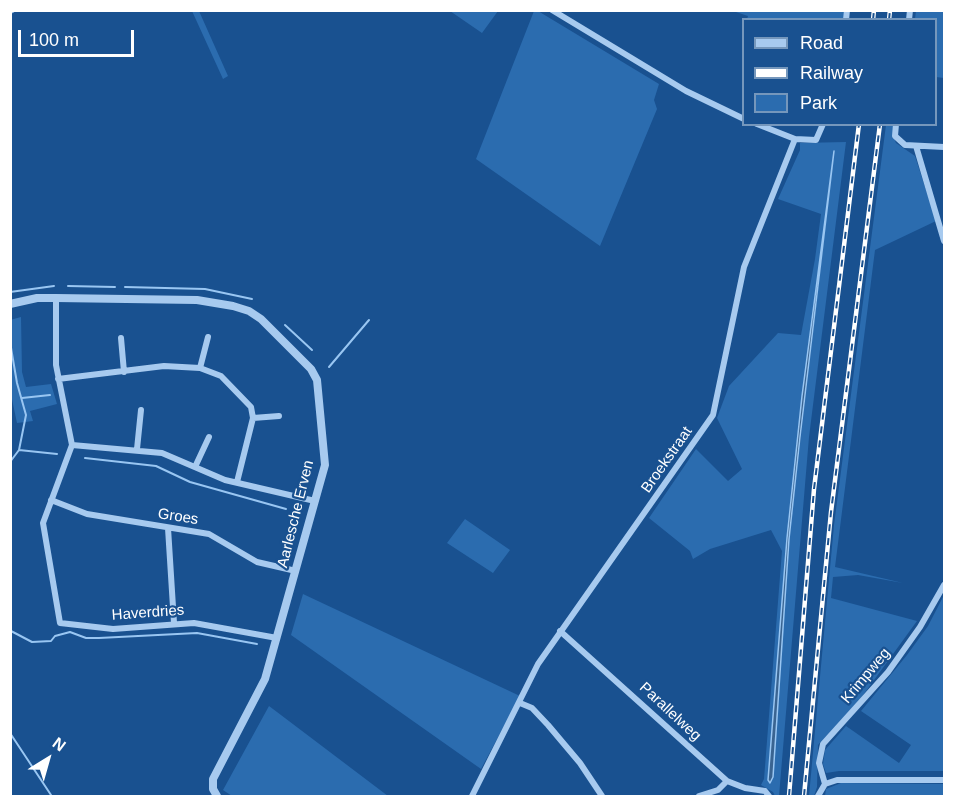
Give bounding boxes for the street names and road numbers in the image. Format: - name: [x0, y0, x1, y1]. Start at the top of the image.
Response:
- street label: Broekstraat: [638, 423, 696, 497]
- street label: Aarlesche Erven: [274, 458, 318, 570]
- street label: Groes: [156, 505, 200, 529]
- street label: Haverdries: [111, 601, 185, 625]
- street label: Krimpweg: [838, 645, 894, 707]
- street label: Parallelweg: [636, 679, 704, 745]

